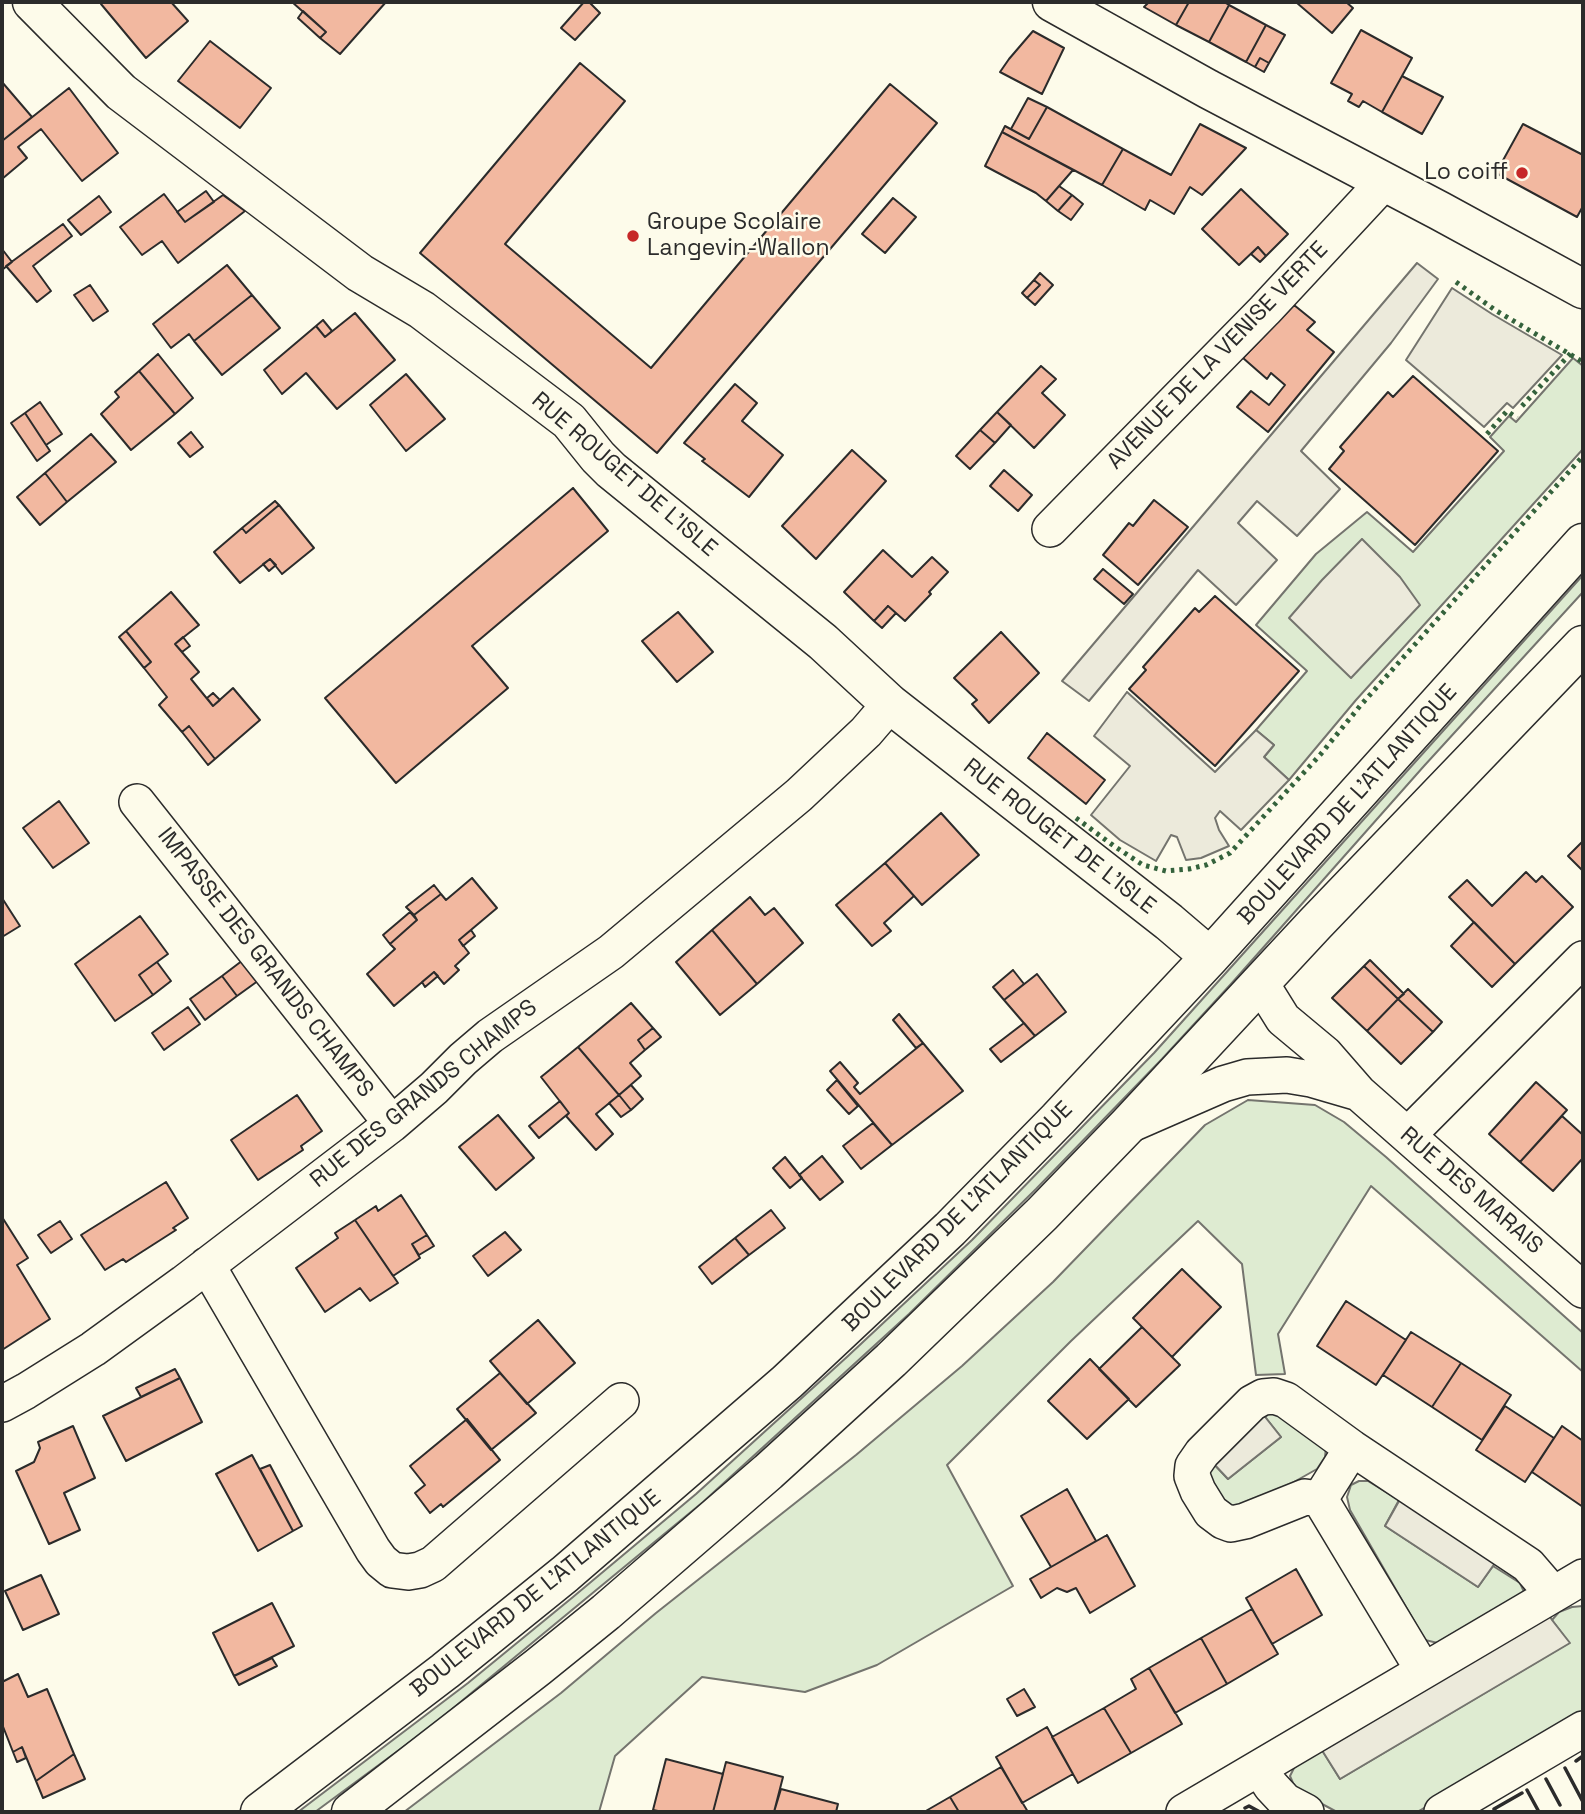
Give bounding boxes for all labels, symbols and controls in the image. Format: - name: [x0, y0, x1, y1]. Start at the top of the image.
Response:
- place label: Lo coiff: [1424, 159, 1508, 187]
- marker: Lo coiff: [1514, 165, 1530, 181]
- place label: Groupe Scolaire Langevin-Wallon: [647, 209, 830, 263]
- marker: Groupe Scolaire Langevin-Wallon: [625, 228, 641, 244]
- street label: AVENUE DE LA VENISE VERTE: [1102, 236, 1334, 476]
- street label: RUE ROUGET DE L'ISLE: [526, 387, 722, 563]
- street label: BOULEVARD DE L'ATLANTIQUE: [1233, 679, 1463, 931]
- street label: RUE ROUGET DE L'ISLE: [957, 753, 1161, 921]
- street label: IMPASSE DES GRANDS CHAMPS: [151, 823, 379, 1103]
- street label: RUE DES GRANDS CHAMPS: [305, 994, 543, 1194]
- street label: BOULEVARD DE L'ATLANTIQUE: [837, 1096, 1079, 1338]
- street label: RUE DES MARAIS: [1394, 1122, 1548, 1260]
- street label: BOULEVARD DE L'ATLANTIQUE: [405, 1484, 667, 1704]

